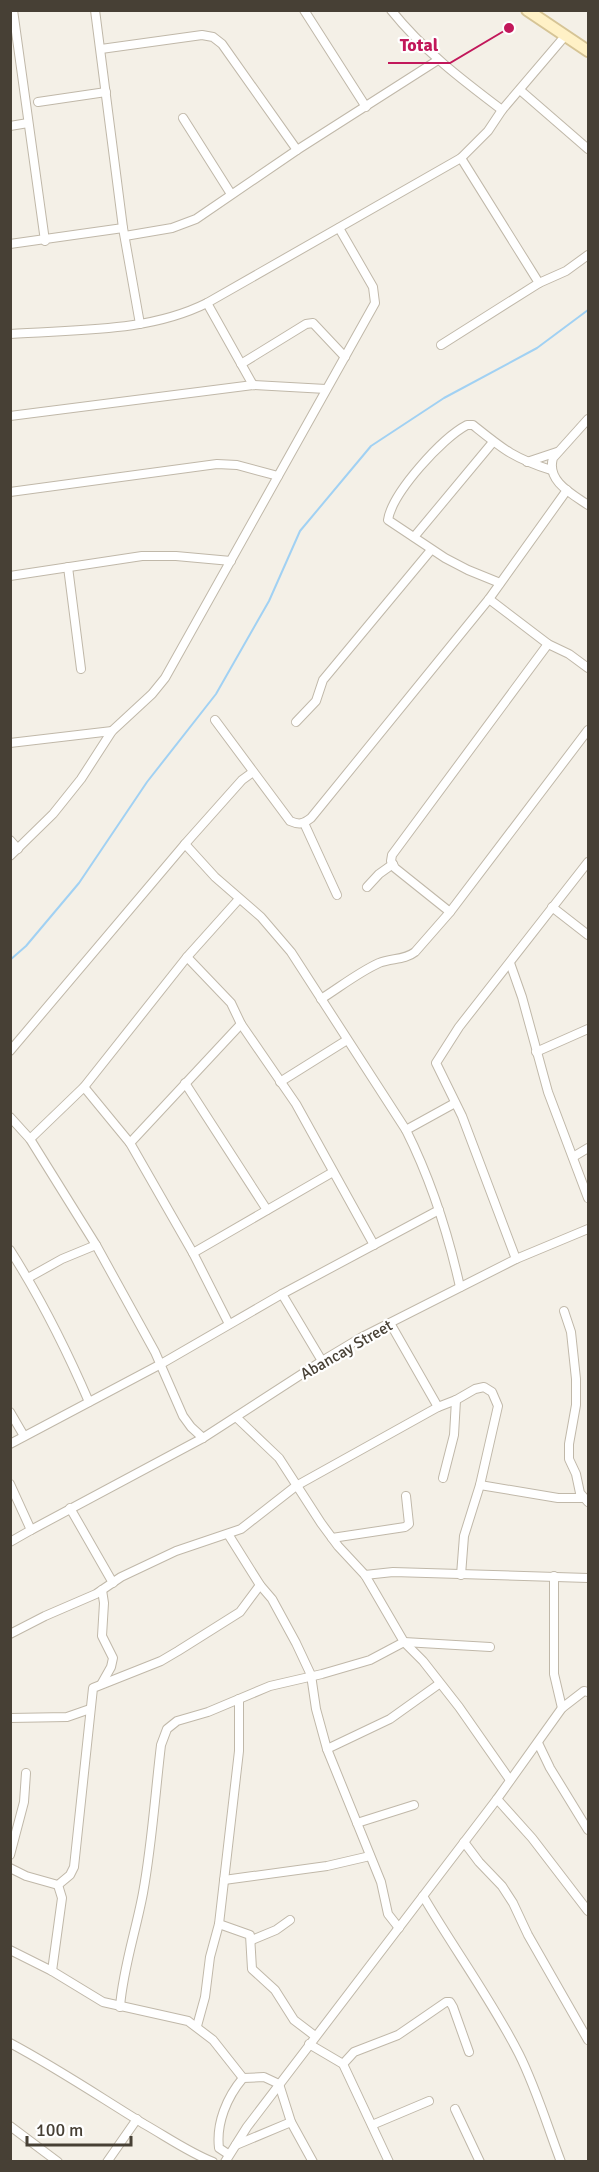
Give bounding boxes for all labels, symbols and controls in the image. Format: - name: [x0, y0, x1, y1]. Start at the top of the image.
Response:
- callout: Total: [388, 27, 450, 63]
- text: Total: [400, 34, 439, 56]
- street label: Abancay Street: [297, 1315, 397, 1384]
- scale bar: [27, 2109, 130, 2147]
- text: 100 m: [36, 2119, 83, 2141]

